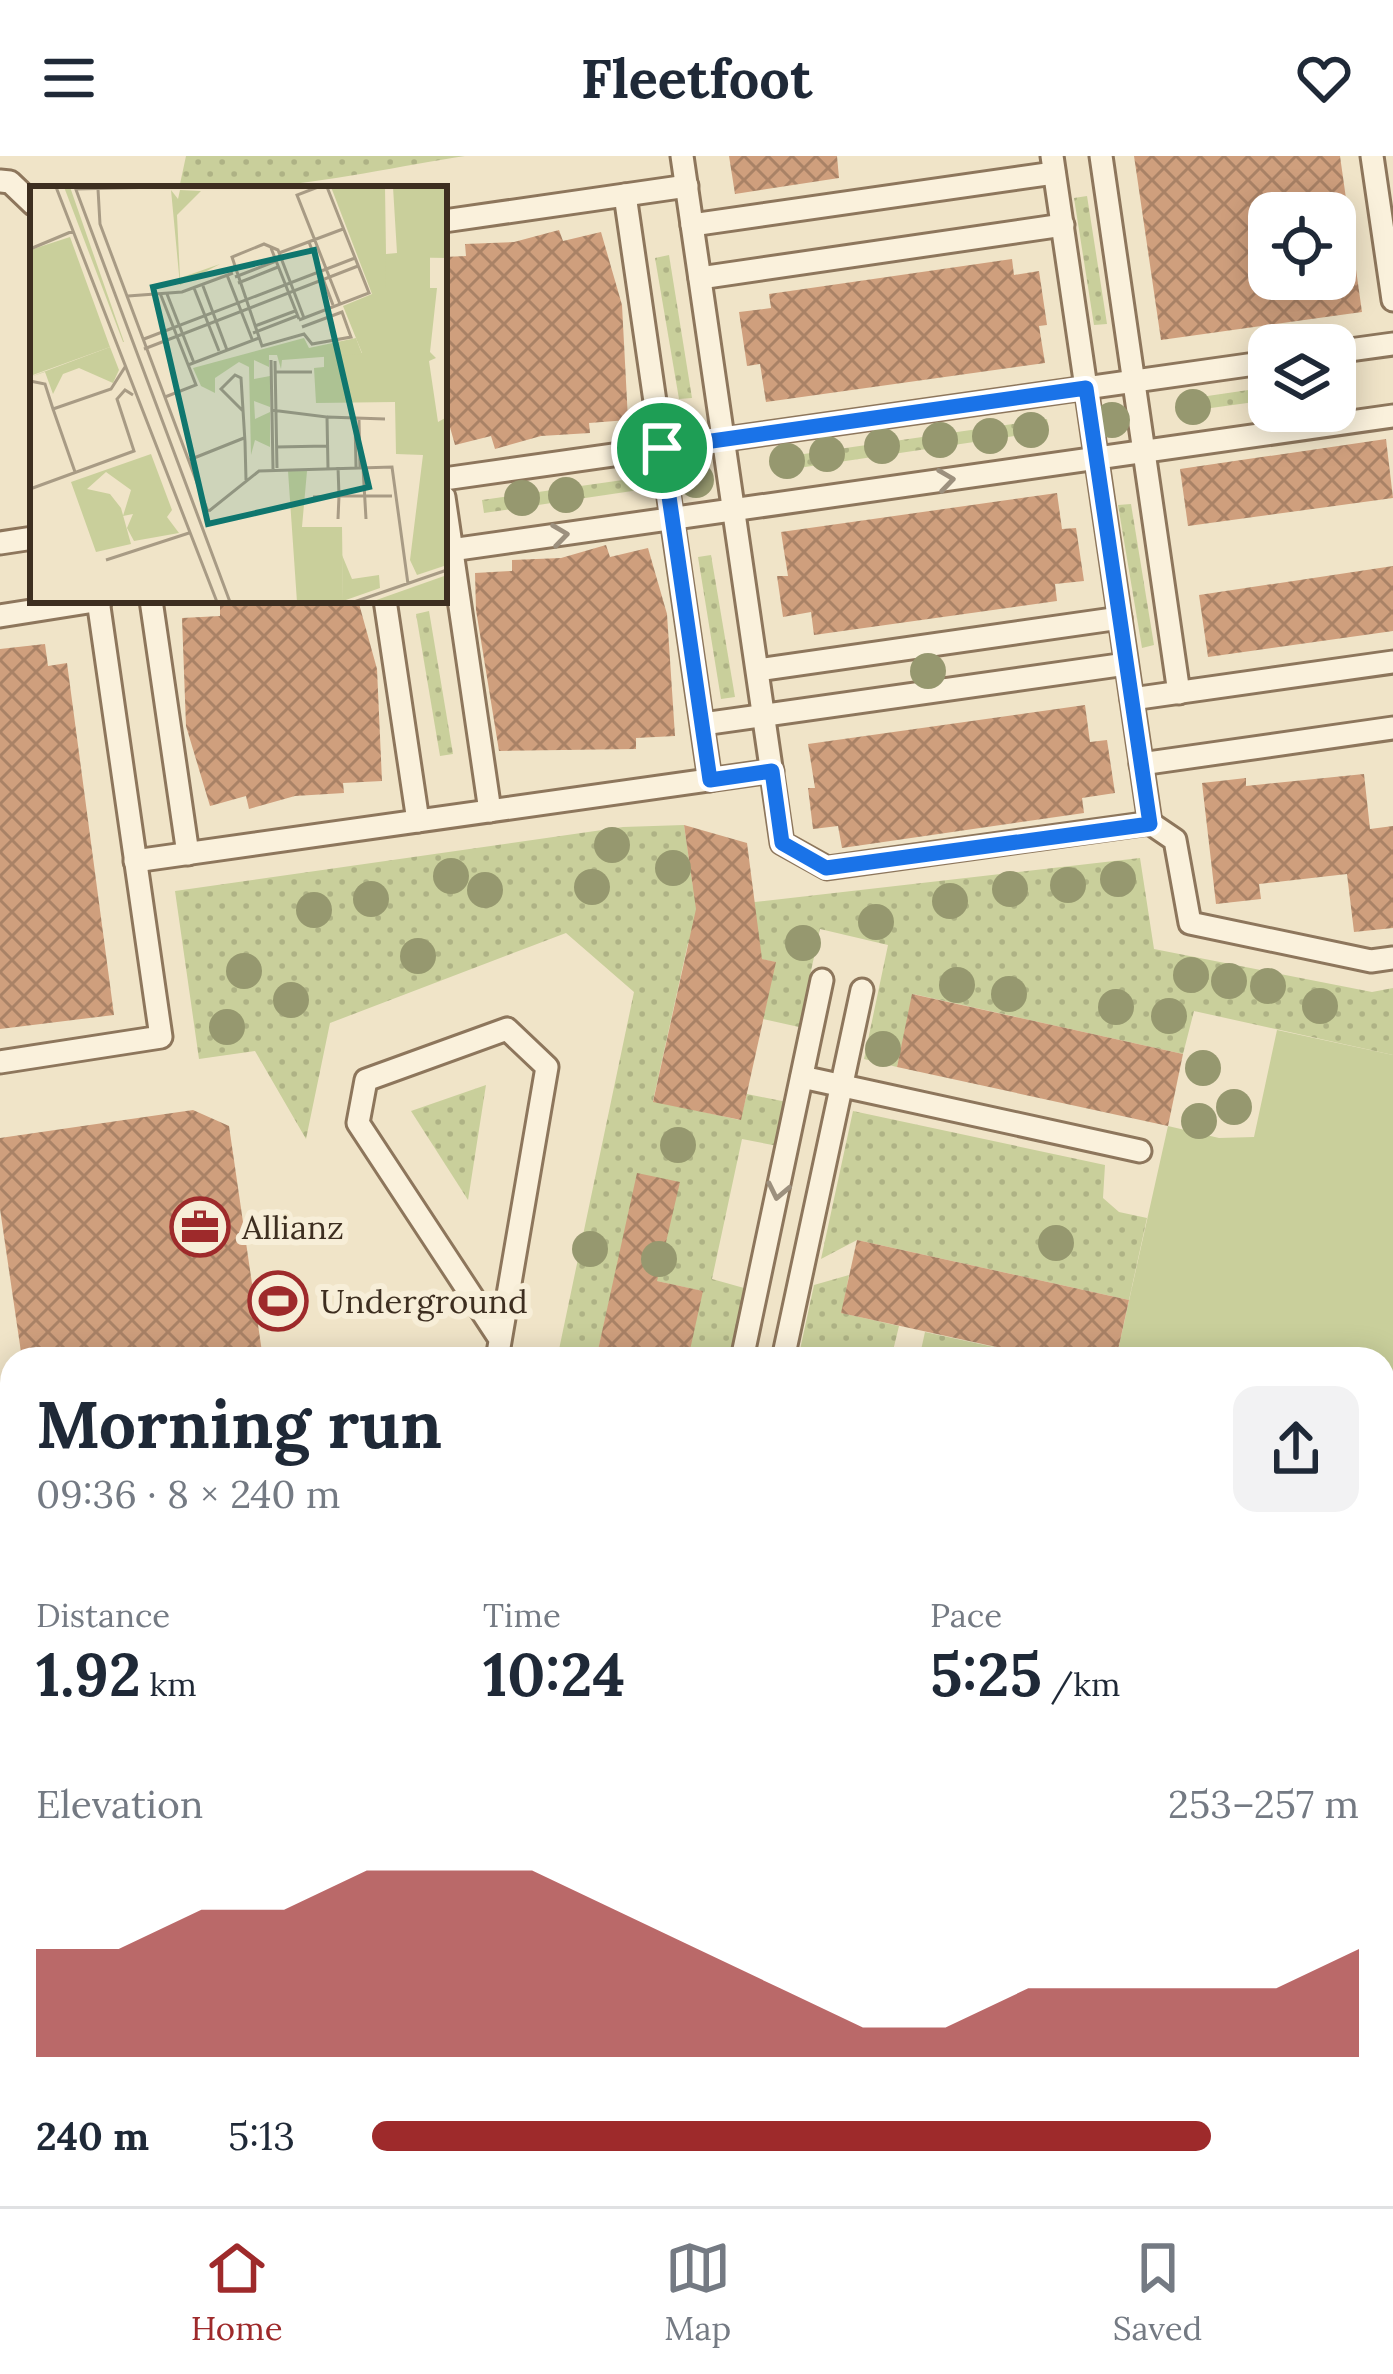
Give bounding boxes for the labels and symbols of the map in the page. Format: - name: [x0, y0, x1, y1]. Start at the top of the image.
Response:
- inset map: [30, 186, 447, 603]
- pin: [611, 397, 713, 499]
- one-way arrow: [936, 467, 956, 493]
- one-way arrow: [550, 523, 570, 549]
- one-way arrow: [766, 1181, 791, 1201]
- office icon: Allianz: [169, 1196, 231, 1258]
- place label: Allianz: [241, 1206, 344, 1248]
- sports icon: Underground: [247, 1270, 309, 1332]
- place label: Underground: [320, 1280, 528, 1322]

